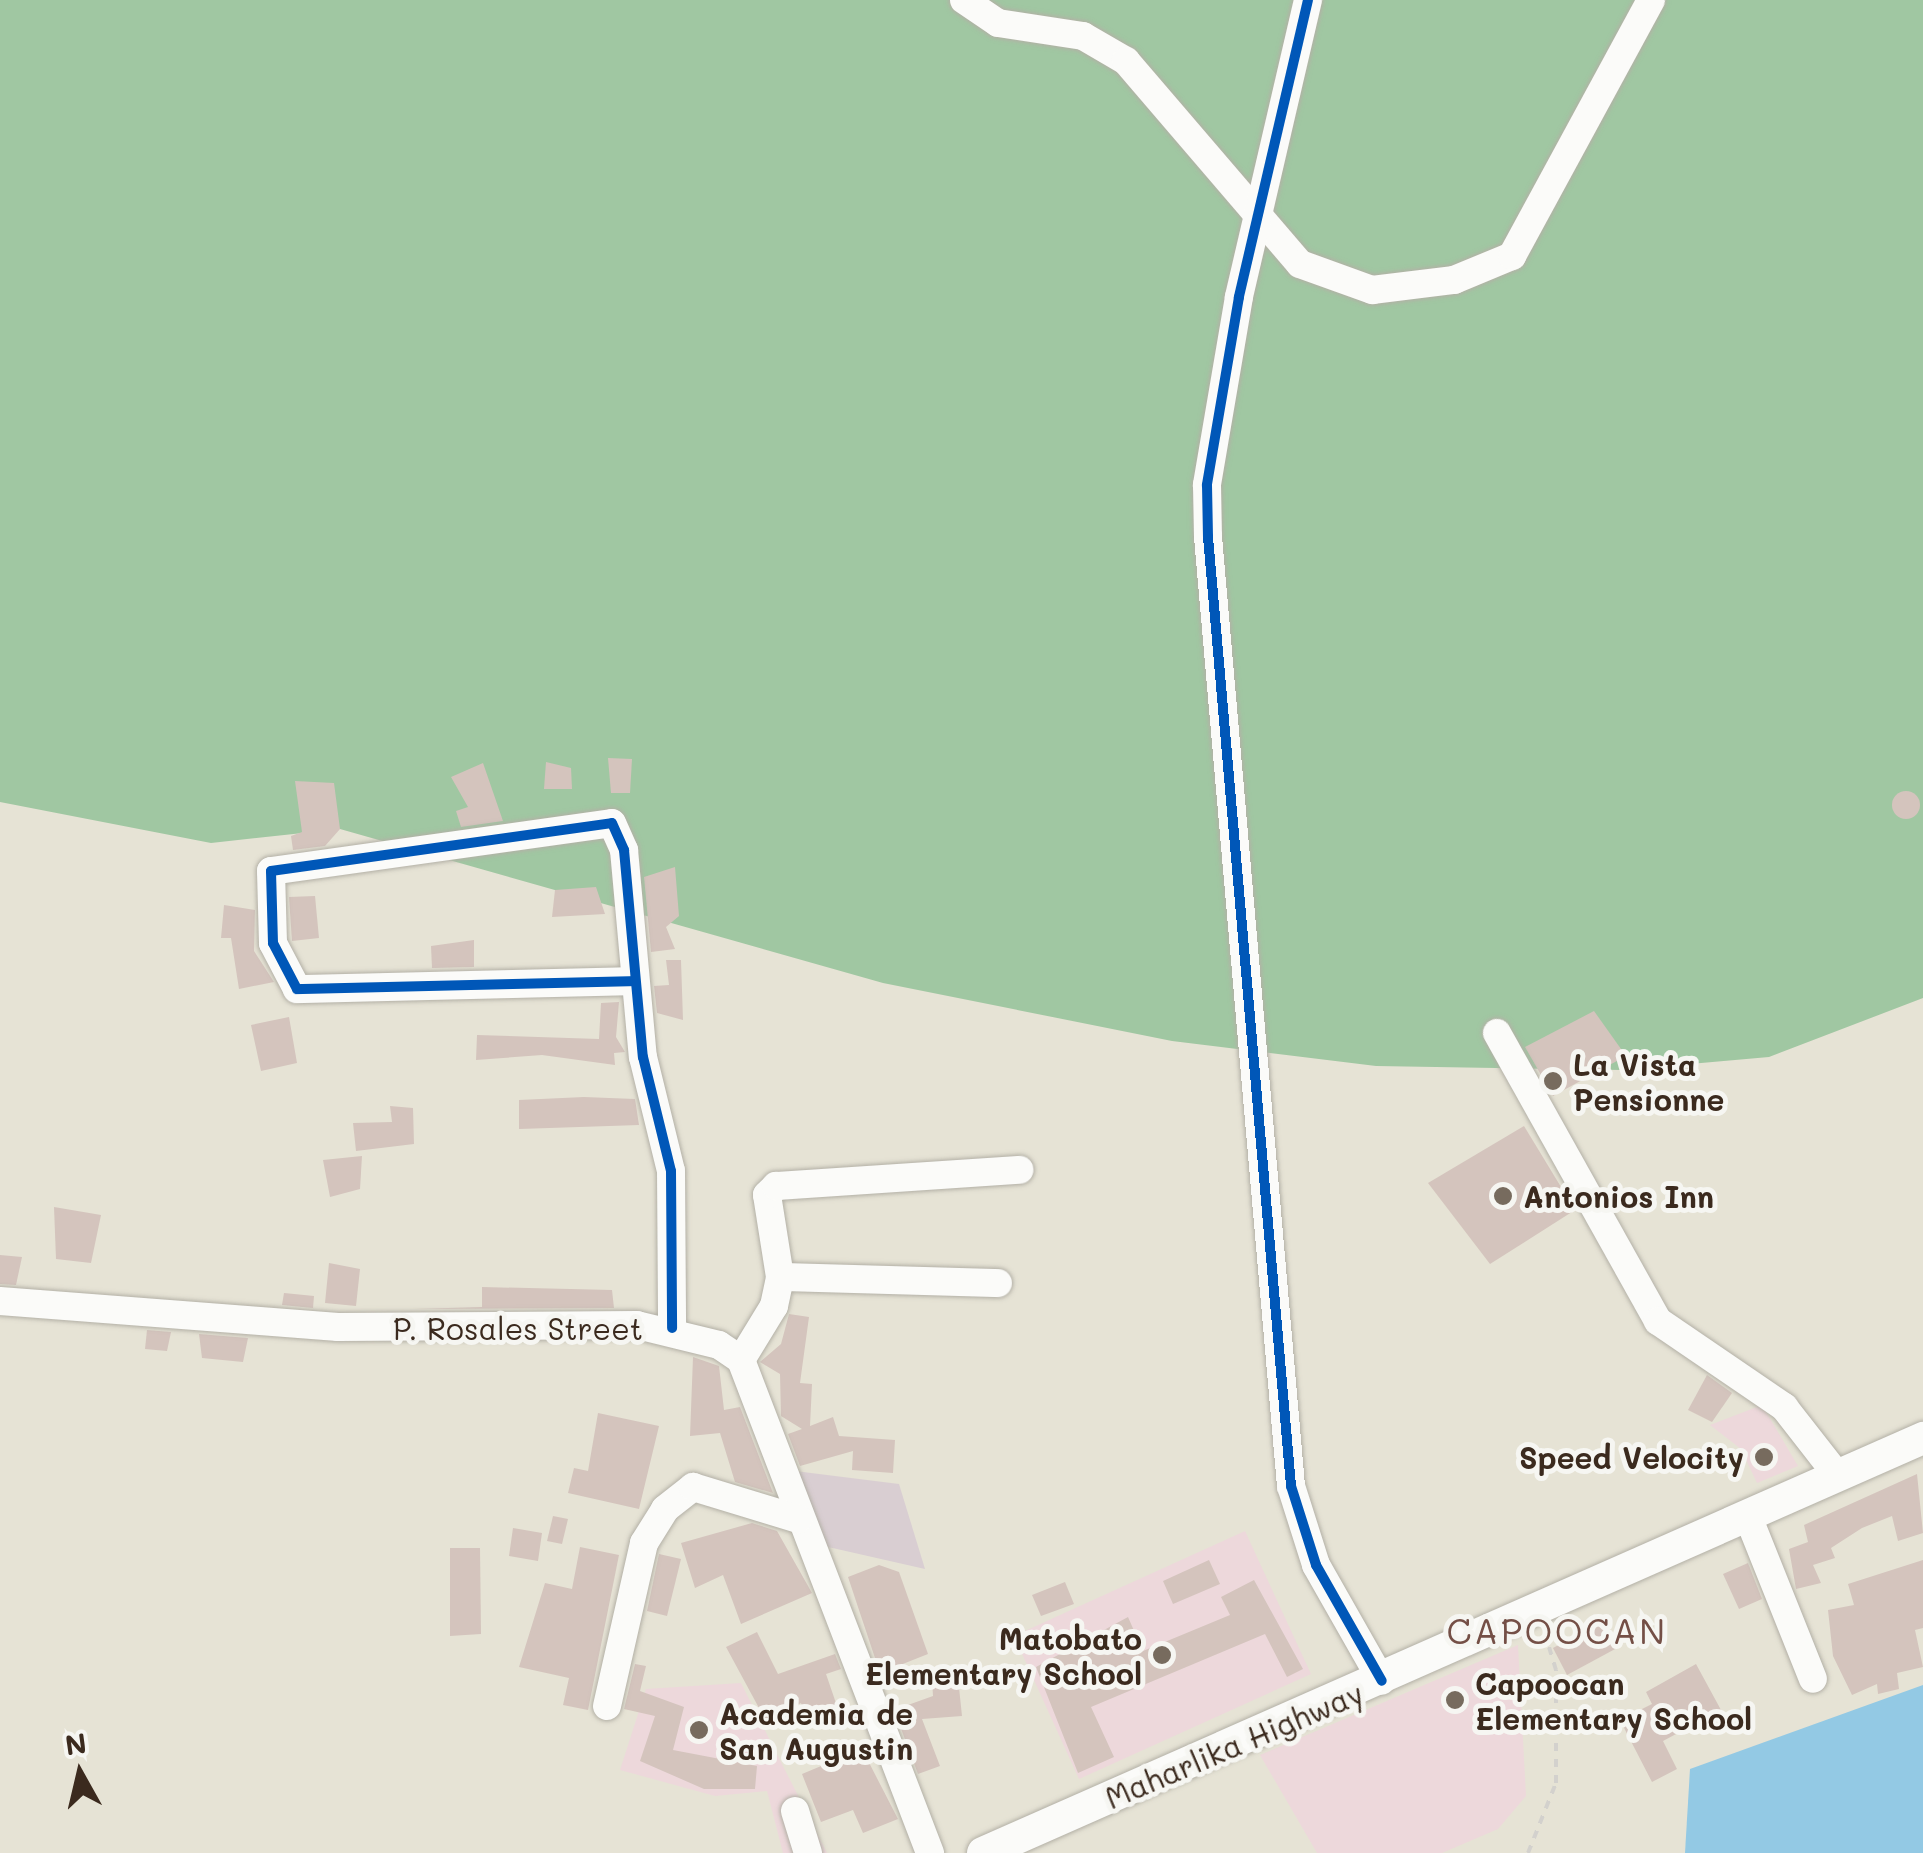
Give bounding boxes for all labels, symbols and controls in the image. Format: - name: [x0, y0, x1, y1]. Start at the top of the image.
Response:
- place label: La Vista Pensionne: [1573, 1046, 1724, 1116]
- marker: La Vista Pensionne: [1542, 1070, 1564, 1092]
- place label: Antonios Inn: [1523, 1178, 1714, 1214]
- marker: Antonios Inn: [1492, 1185, 1514, 1207]
- street label: P. Rosales Street: [393, 1310, 643, 1346]
- place label: Speed Velocity: [1519, 1439, 1744, 1475]
- marker: Speed Velocity: [1753, 1446, 1775, 1468]
- district label: CAPOOCAN: [1446, 1609, 1668, 1651]
- place label: Matobato Elementary School: [865, 1620, 1142, 1690]
- marker: Matobato Elementary School: [1151, 1644, 1173, 1666]
- place label: Capoocan Elementary School: [1475, 1665, 1752, 1736]
- street label: Maharlika Highway: [1100, 1674, 1368, 1816]
- marker: Capoocan Elementary School: [1444, 1689, 1466, 1711]
- place label: Academia de San Augustin: [719, 1695, 913, 1766]
- marker: Academia de San Augustin: [688, 1719, 710, 1741]
- north arrow: [30, 1723, 130, 1823]
- text: N: [63, 1724, 89, 1763]

